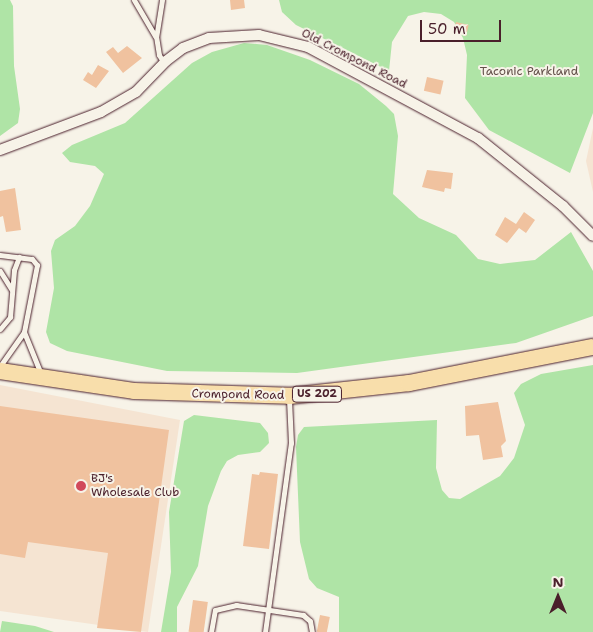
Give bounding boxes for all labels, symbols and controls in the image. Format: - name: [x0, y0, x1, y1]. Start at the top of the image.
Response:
- scale bar: [423, 10, 504, 42]
- text: 50 m: [428, 19, 466, 39]
- street label: Old Crompond Road: [299, 26, 409, 92]
- park label: Taconic Parkland: [480, 65, 578, 79]
- road number: US 202: [291, 386, 343, 402]
- street label: Crompond Road: [192, 387, 284, 403]
- place label: BJ's Wholesale Club: [91, 472, 179, 500]
- marker: BJ's Wholesale Club: [75, 480, 87, 492]
- north arrow: [533, 572, 583, 622]
- text: N: [552, 573, 564, 591]

